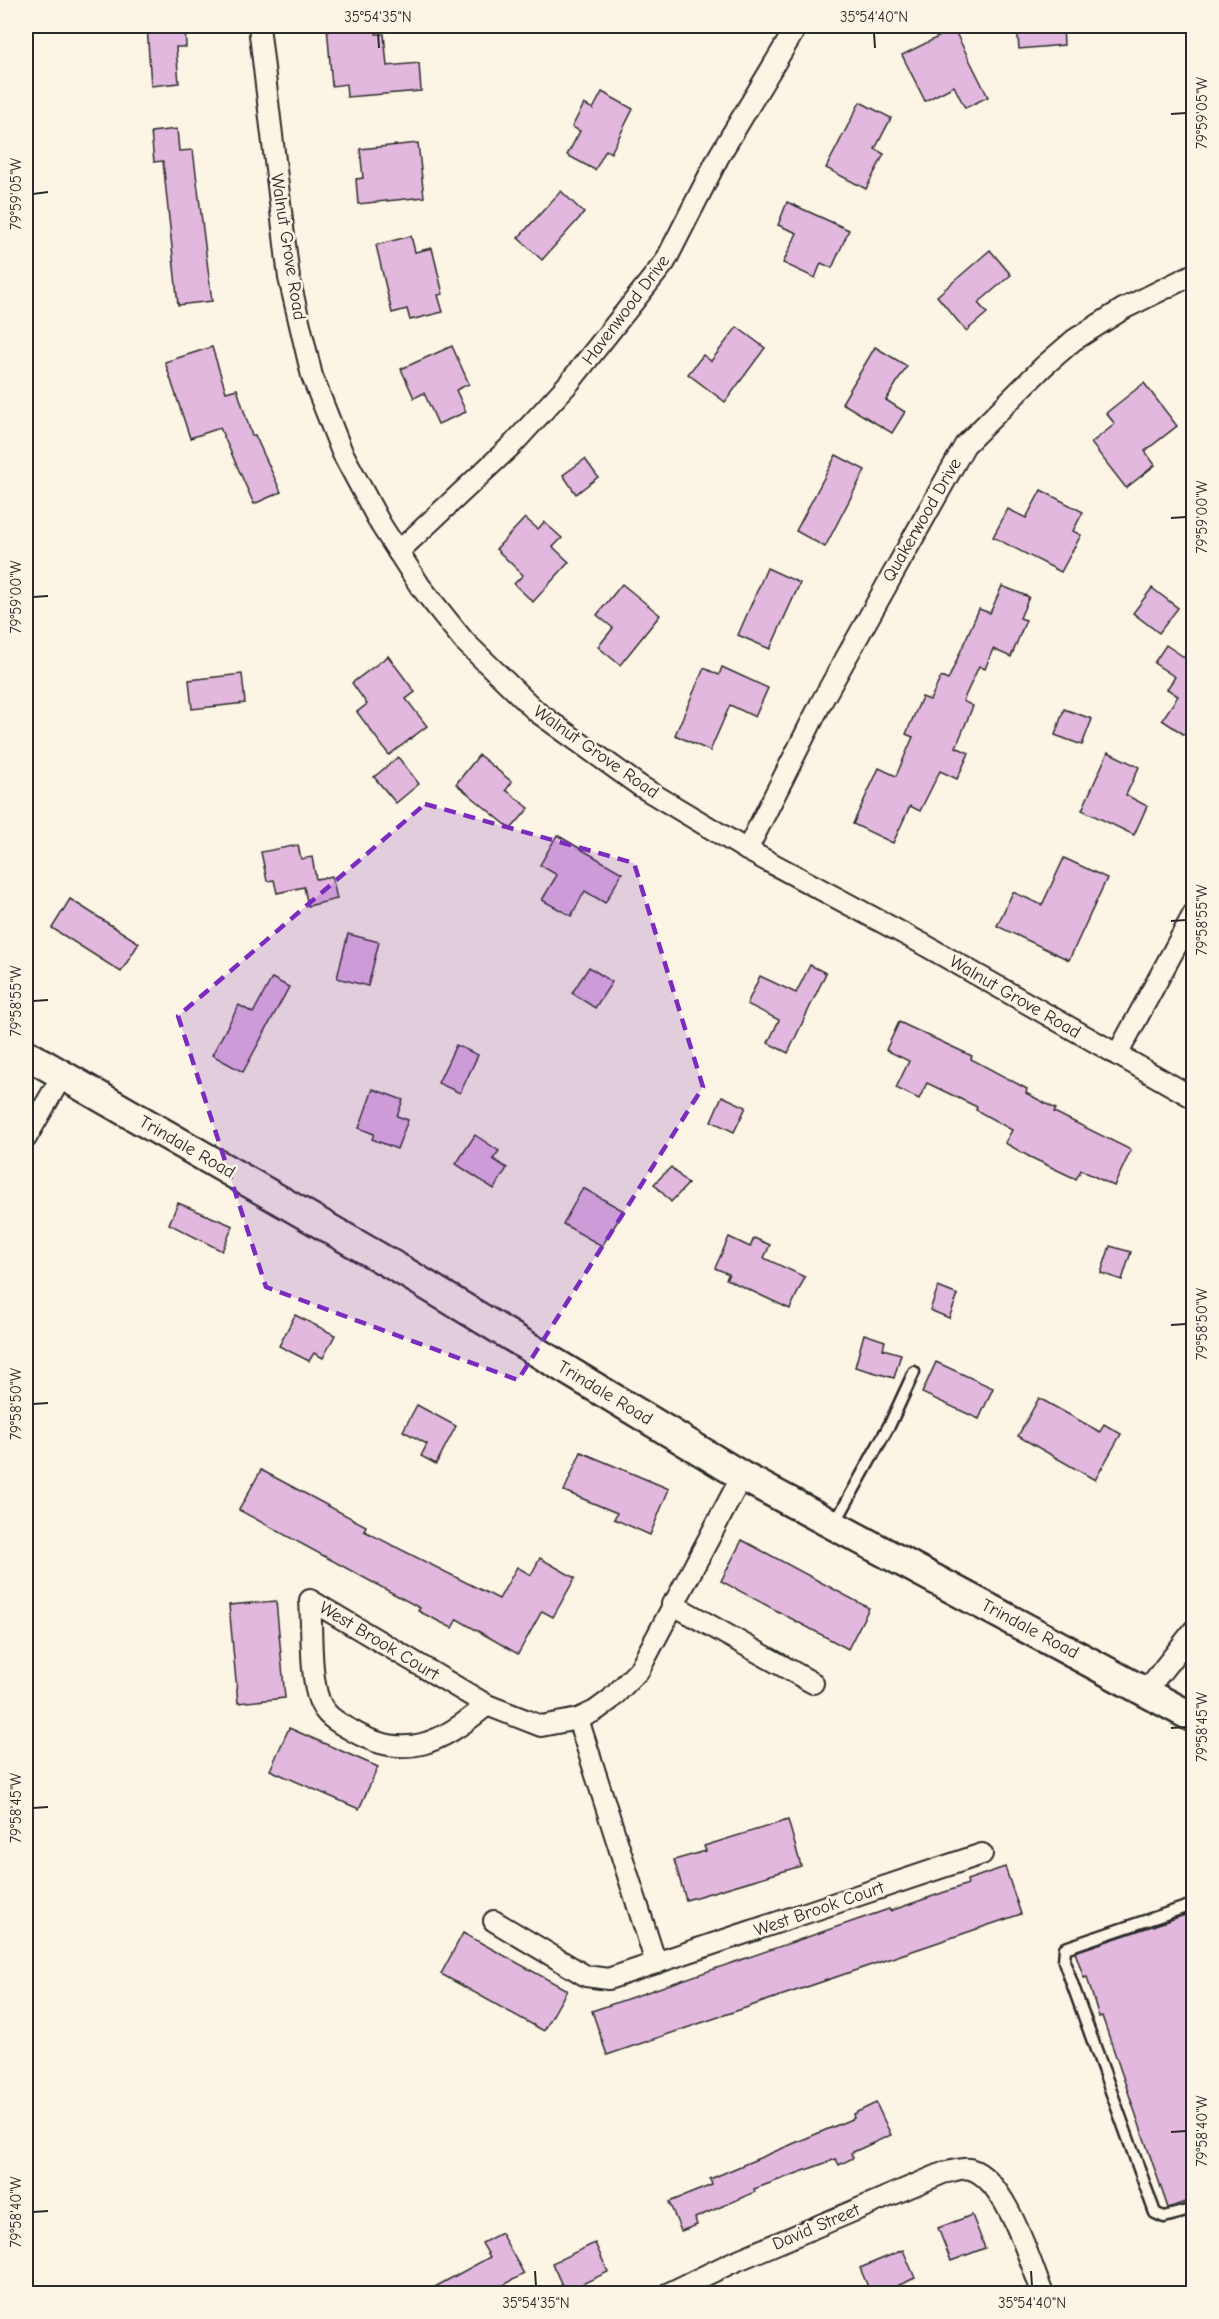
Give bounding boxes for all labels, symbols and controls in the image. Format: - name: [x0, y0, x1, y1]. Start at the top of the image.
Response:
- text: 35°54'35"N: [344, 8, 412, 26]
- text: 35°54'40"N: [840, 8, 908, 26]
- text: 79°59'05"W: [1193, 77, 1211, 149]
- text: 79°59'05"W: [7, 158, 25, 230]
- street label: Walnut Grove Road: [266, 172, 310, 322]
- street label: Havenwood Drive: [578, 251, 674, 369]
- street label: Quakerwood Drive: [878, 454, 966, 586]
- text: 79°59'00"W: [1193, 480, 1211, 554]
- text: 79°59'00"W: [7, 560, 25, 634]
- street label: Walnut Grove Road: [529, 701, 663, 803]
- text: 79°58'55"W: [1193, 885, 1211, 955]
- street label: Walnut Grove Road: [946, 951, 1084, 1043]
- text: 79°58'55"W: [7, 966, 25, 1036]
- street label: Trindale Road: [135, 1111, 239, 1183]
- text: 79°58'50"W: [1193, 1288, 1211, 1360]
- street label: Trindale Road: [554, 1356, 656, 1430]
- text: 79°58'50"W: [7, 1368, 25, 1440]
- street label: Trindale Road: [978, 1595, 1082, 1663]
- street label: West Brook Court: [315, 1597, 443, 1685]
- text: 79°58'45"W: [1193, 1692, 1211, 1762]
- text: 79°58'45"W: [7, 1773, 25, 1843]
- street label: West Brook Court: [751, 1877, 887, 1941]
- text: 79°58'40"W: [1193, 2095, 1211, 2167]
- text: 79°58'40"W: [7, 2176, 25, 2248]
- street label: David Street: [769, 2199, 864, 2255]
- text: 35°54'35"N: [502, 2294, 570, 2312]
- text: 35°54'40"N: [998, 2294, 1066, 2312]

